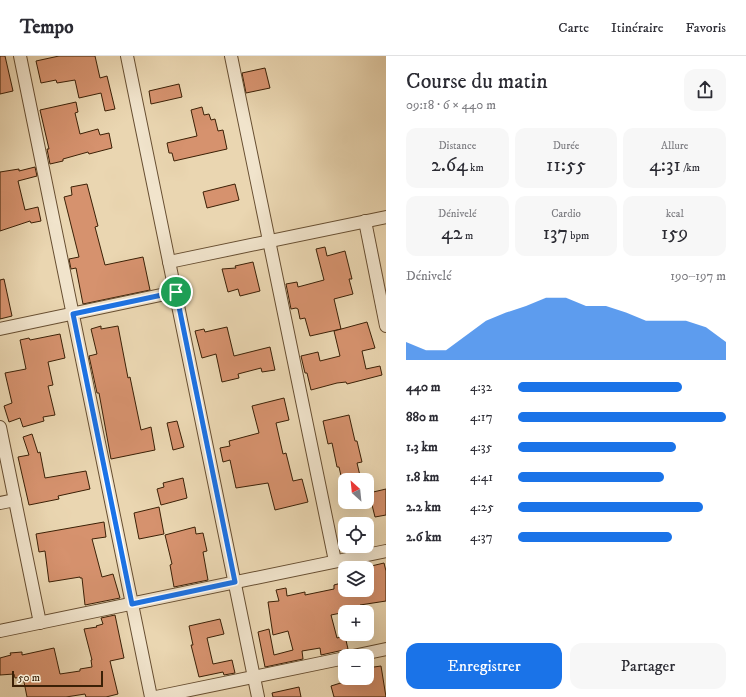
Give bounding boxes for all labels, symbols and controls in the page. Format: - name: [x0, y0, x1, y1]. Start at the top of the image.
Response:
- text: Tempo: [20, 16, 73, 39]
- text: Carte: [558, 19, 589, 37]
- text: Itinéraire: [611, 19, 664, 37]
- text: Favoris: [686, 19, 726, 37]
- text: Course du matin: [406, 68, 548, 95]
- button: share: [684, 69, 726, 111]
- text: 09:18 · 6 × 440 m: [406, 97, 496, 113]
- text: Distance: [438, 139, 476, 153]
- text: Durée: [553, 139, 579, 153]
- text: Allure: [661, 139, 688, 153]
- text: 2.64: [431, 153, 468, 178]
- text: 11:55: [546, 153, 586, 178]
- text: 4:31: [649, 153, 681, 178]
- text: km: [468, 161, 484, 175]
- text: /km: [681, 161, 700, 175]
- text: Dénivelé: [438, 207, 477, 221]
- text: Cardio: [551, 207, 581, 221]
- text: kcal: [666, 207, 684, 221]
- text: 42: [441, 221, 463, 246]
- text: 137: [543, 221, 568, 246]
- text: 159: [661, 221, 688, 246]
- text: m: [463, 229, 473, 243]
- text: bpm: [568, 229, 589, 243]
- text: Dénivelé: [406, 268, 452, 284]
- text: 190–197 m: [670, 268, 726, 284]
- pin: [159, 275, 193, 309]
- icon: arrive: [165, 281, 187, 303]
- text: 440 m: [406, 379, 441, 395]
- text: 4:32: [470, 379, 492, 395]
- text: 880 m: [406, 409, 439, 425]
- text: 4:17: [470, 409, 493, 425]
- text: 1.3 km: [406, 439, 438, 455]
- text: 4:35: [470, 439, 492, 455]
- text: 1.8 km: [406, 469, 439, 485]
- text: 4:41: [470, 469, 493, 485]
- north arrow: [338, 473, 374, 509]
- map controls: [338, 473, 374, 685]
- text: 2.2 km: [406, 499, 441, 515]
- text: 4:25: [470, 499, 494, 515]
- button: locate: [338, 517, 374, 553]
- text: 2.6 km: [406, 529, 441, 545]
- text: 4:37: [470, 529, 493, 545]
- button: layers: [338, 561, 374, 597]
- button: +: [338, 605, 374, 641]
- button: Enregistrer: [406, 643, 562, 689]
- button: Partager: [570, 643, 726, 689]
- button: −: [338, 649, 374, 685]
- scale bar: [12, 669, 103, 688]
- text: 50 m: [18, 671, 40, 685]

